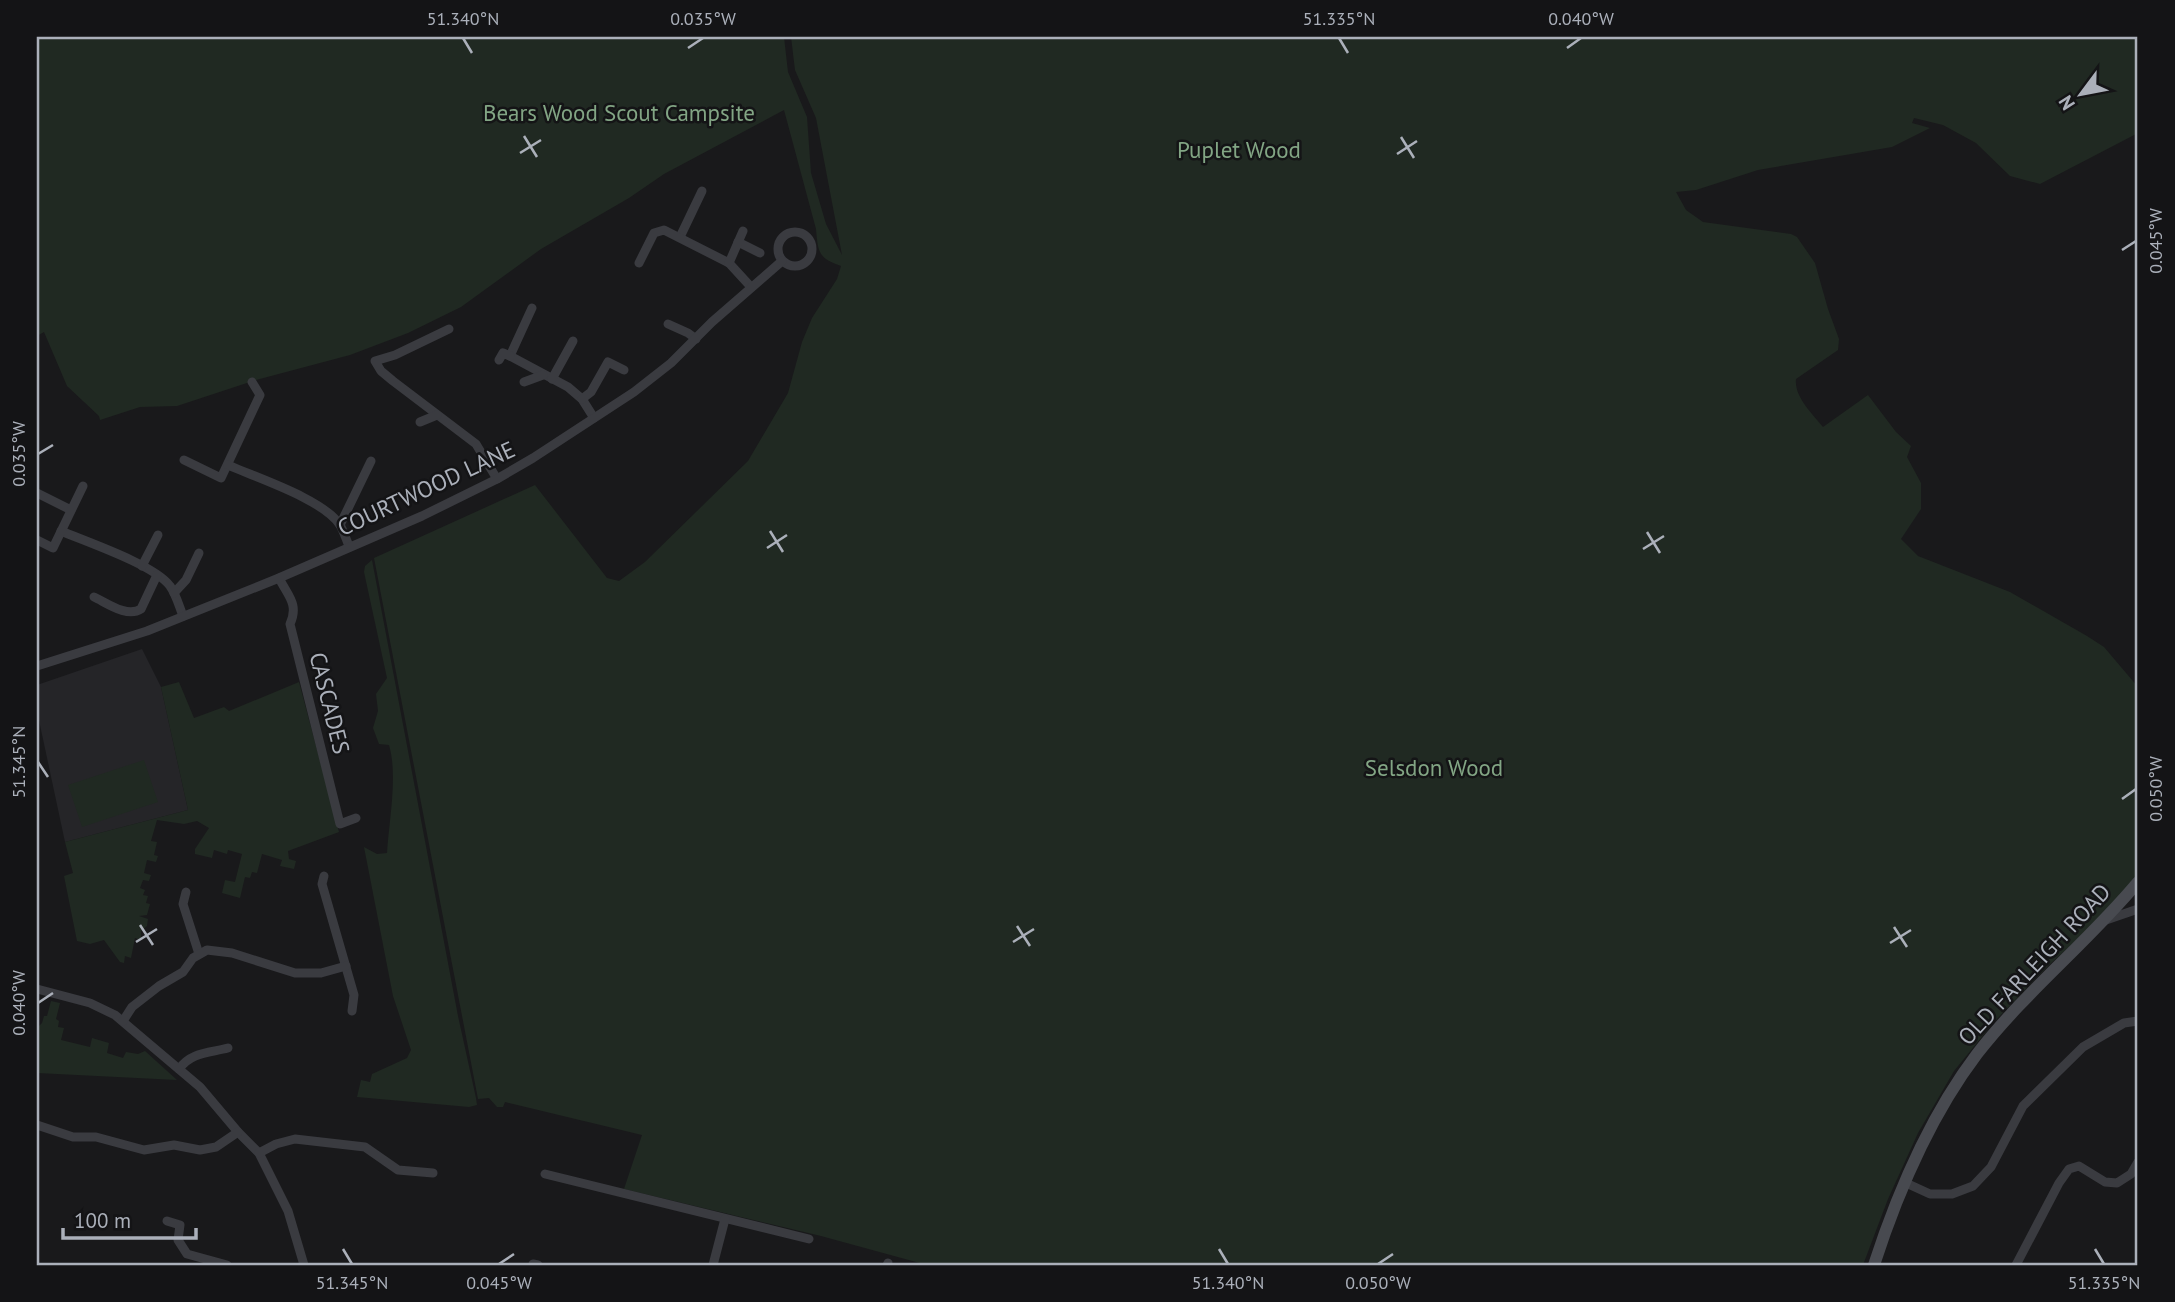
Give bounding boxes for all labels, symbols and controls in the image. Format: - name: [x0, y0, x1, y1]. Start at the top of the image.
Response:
- text: 51.340°N: [427, 7, 499, 30]
- text: 0.035°W: [670, 7, 736, 30]
- text: 51.335°N: [1303, 7, 1375, 30]
- text: 0.040°W: [1548, 7, 1614, 30]
- north arrow: [2046, 60, 2116, 130]
- text: N: [2053, 91, 2080, 115]
- park label: Bears Wood Scout Campsite: [483, 98, 755, 127]
- park label: Puplet Wood: [1177, 135, 1301, 164]
- text: 0.045°W: [2144, 208, 2167, 274]
- text: 0.035°W: [7, 421, 30, 487]
- street label: COURTWOOD LANE: [332, 434, 520, 542]
- street label: CASCADES: [303, 649, 357, 757]
- text: 51.345°N: [7, 726, 30, 798]
- park label: Selsdon Wood: [1365, 753, 1503, 782]
- text: 0.050°W: [2144, 756, 2167, 822]
- street label: OLD FARLEIGH ROAD: [1952, 877, 2116, 1051]
- text: 0.040°W: [7, 970, 30, 1036]
- scale bar: [63, 1197, 196, 1241]
- text: 100 m: [74, 1207, 131, 1234]
- text: 51.345°N: [316, 1271, 388, 1294]
- text: 0.045°W: [466, 1271, 532, 1294]
- text: 51.340°N: [1192, 1271, 1264, 1294]
- text: 0.050°W: [1345, 1271, 1411, 1294]
- text: 51.335°N: [2068, 1271, 2140, 1294]

